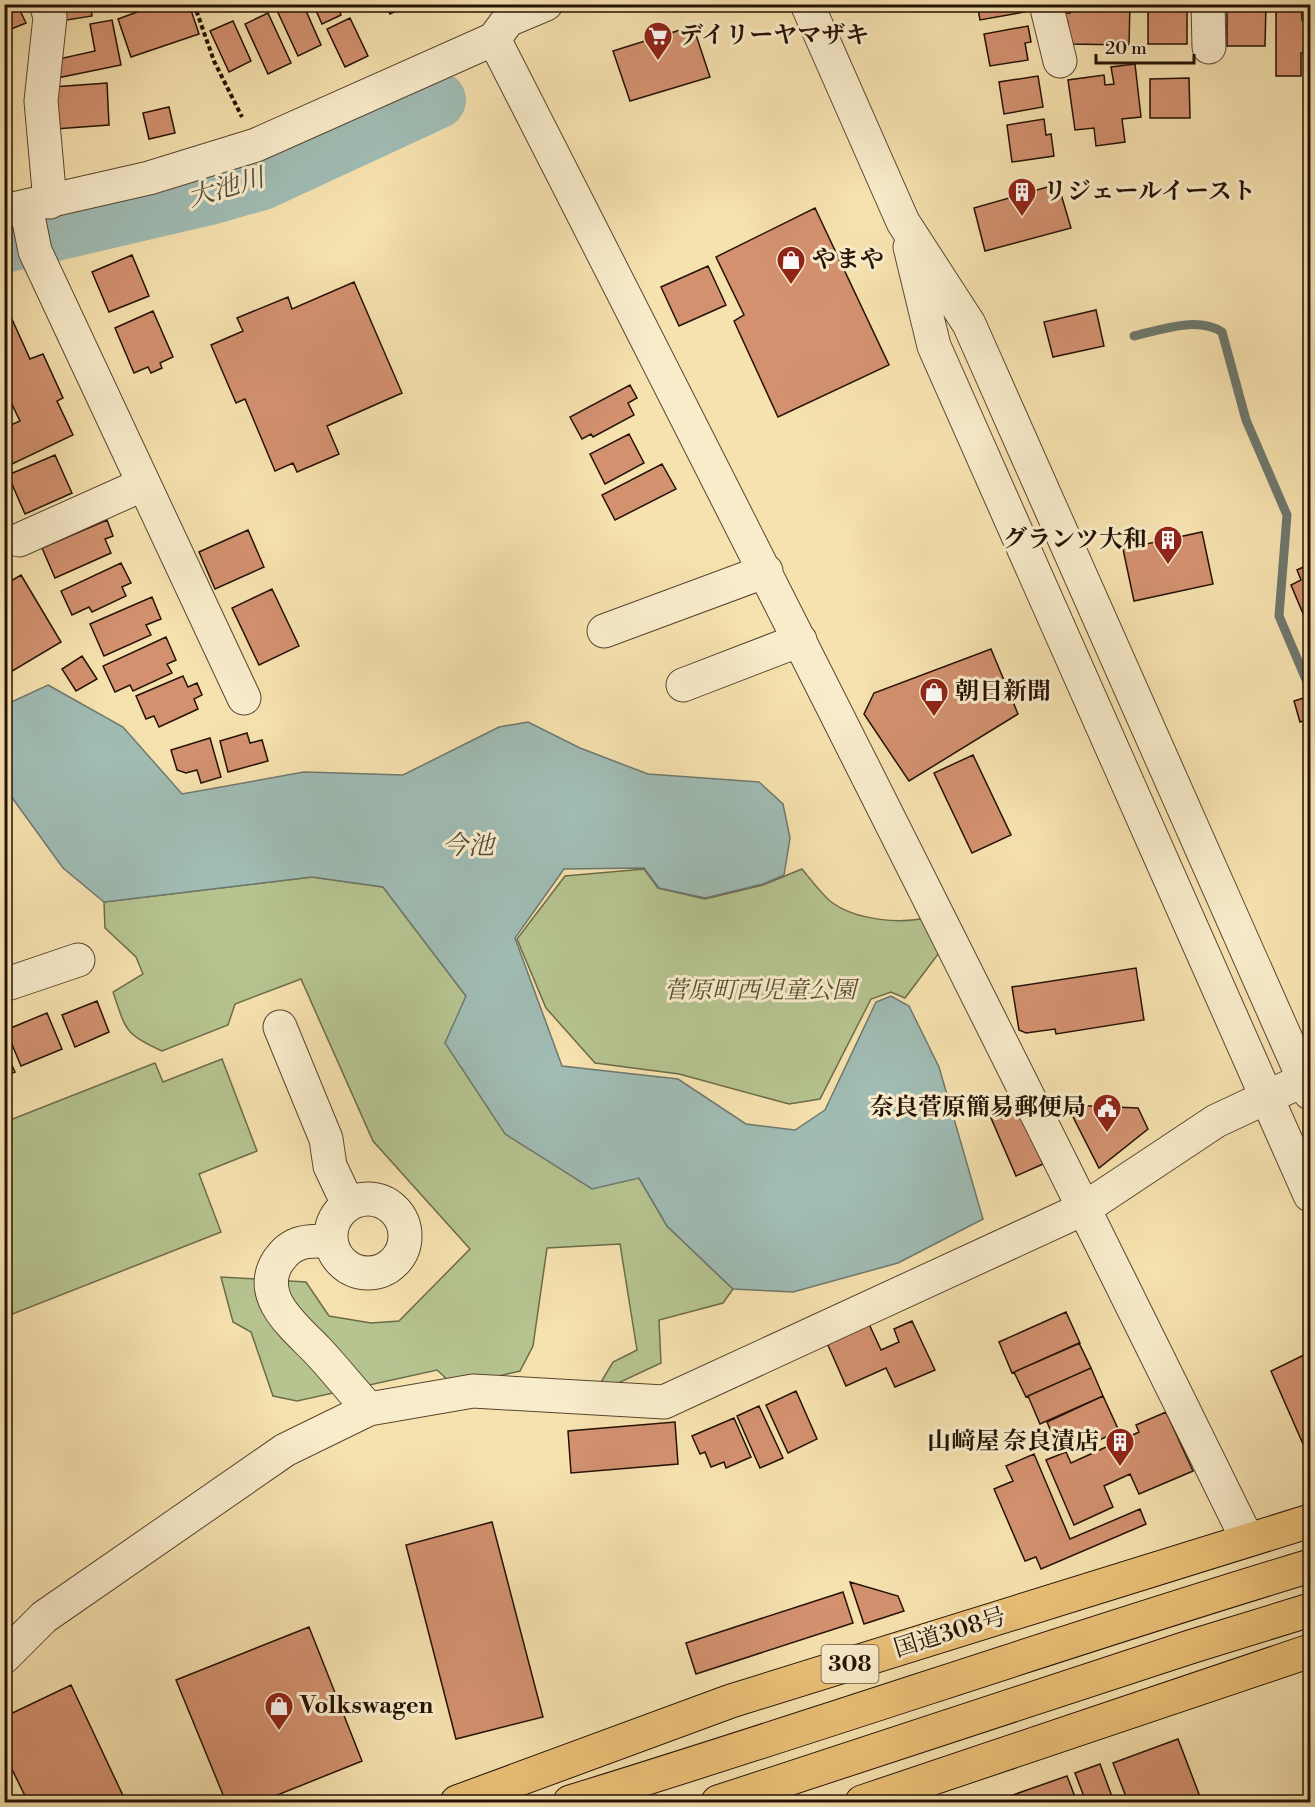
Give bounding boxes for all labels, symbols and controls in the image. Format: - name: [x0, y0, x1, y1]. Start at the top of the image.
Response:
- supermarket icon: デイリーヤマザキ: [642, 20, 674, 62]
- place label: デイリーヤマザキ: [679, 21, 869, 51]
- scale bar: [1096, 27, 1194, 65]
- text: 20 m: [1105, 37, 1147, 60]
- water label: 大池川: [184, 161, 271, 214]
- building icon: リジェールイースト: [1006, 176, 1038, 218]
- place label: リジェールイースト: [1043, 177, 1256, 207]
- shop icon: やまや: [775, 244, 807, 286]
- place label: やまや: [812, 245, 884, 275]
- building icon: グランツ大和: [1152, 524, 1184, 566]
- place label: グランツ大和: [1003, 525, 1147, 555]
- shop icon: 朝日新聞: [918, 676, 950, 718]
- place label: 朝日新聞: [955, 677, 1051, 707]
- water label: 今池: [442, 830, 497, 862]
- park label: 菅原町西児童公園: [664, 976, 860, 1006]
- public building icon: 奈良菅原簡易郵便局: [1091, 1092, 1123, 1134]
- place label: 奈良菅原簡易郵便局: [870, 1093, 1086, 1123]
- building icon: 山﨑屋 奈良漬店: [1104, 1426, 1136, 1468]
- place label: 山﨑屋 奈良漬店: [927, 1427, 1099, 1457]
- street label: 国道308号: [890, 1602, 1010, 1664]
- road number: 308: [822, 1645, 878, 1683]
- shop icon: Volkswagen: [263, 1690, 295, 1732]
- place label: Volkswagen: [299, 1691, 434, 1721]

